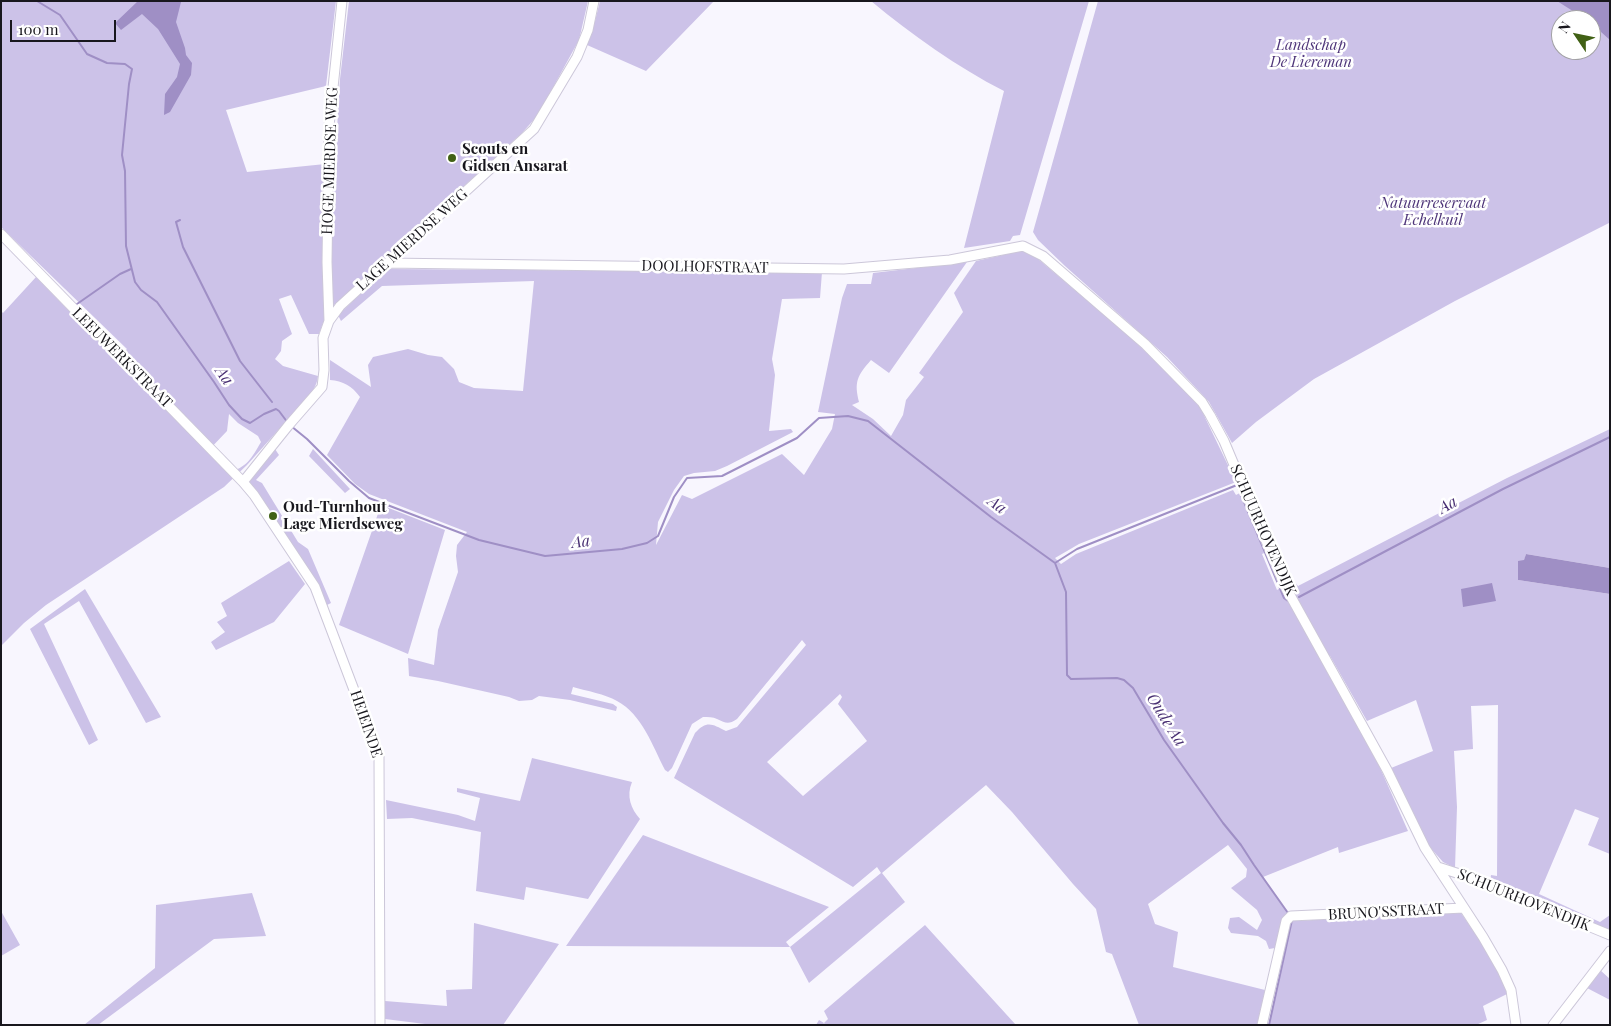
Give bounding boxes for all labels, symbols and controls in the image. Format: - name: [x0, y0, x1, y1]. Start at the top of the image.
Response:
- scale bar: [12, 10, 119, 42]
- north arrow: [1551, 10, 1601, 60]
- text: N: [1553, 17, 1575, 36]
- text: 100 m: [18, 19, 59, 39]
- park label: Landschap De Liereman: [1270, 36, 1352, 71]
- street label: HOGE MIERDSE WEG: [318, 87, 342, 235]
- place label: Scouts en Gidsen Ansarat: [462, 140, 568, 175]
- marker: Scouts en Gidsen Ansarat: [446, 152, 458, 164]
- street label: LAGE MIERDSE WEG: [353, 185, 471, 295]
- park label: Natuurreservaat Echelkuil: [1380, 194, 1486, 229]
- street label: DOOLHOFSTRAAT: [641, 257, 769, 277]
- street label: LEEUWERKSTRAAT: [68, 304, 176, 412]
- water label: Aa: [211, 363, 237, 389]
- street label: SCHUURHOVENDIJK: [1226, 462, 1300, 598]
- water label: Aa: [984, 492, 1010, 518]
- water label: Aa: [1435, 492, 1461, 518]
- place label: Oud-Turnhout Lage Mierdseweg: [283, 498, 403, 533]
- marker: Oud-Turnhout Lage Mierdseweg: [267, 510, 279, 522]
- water label: Aa: [571, 531, 591, 553]
- street label: HEIEINDE: [346, 688, 386, 760]
- water label: Oude Aa: [1142, 690, 1190, 750]
- street label: SCHUURHOVENDIJK: [1455, 865, 1593, 935]
- street label: BRUNO'SSTRAAT: [1327, 900, 1445, 924]

